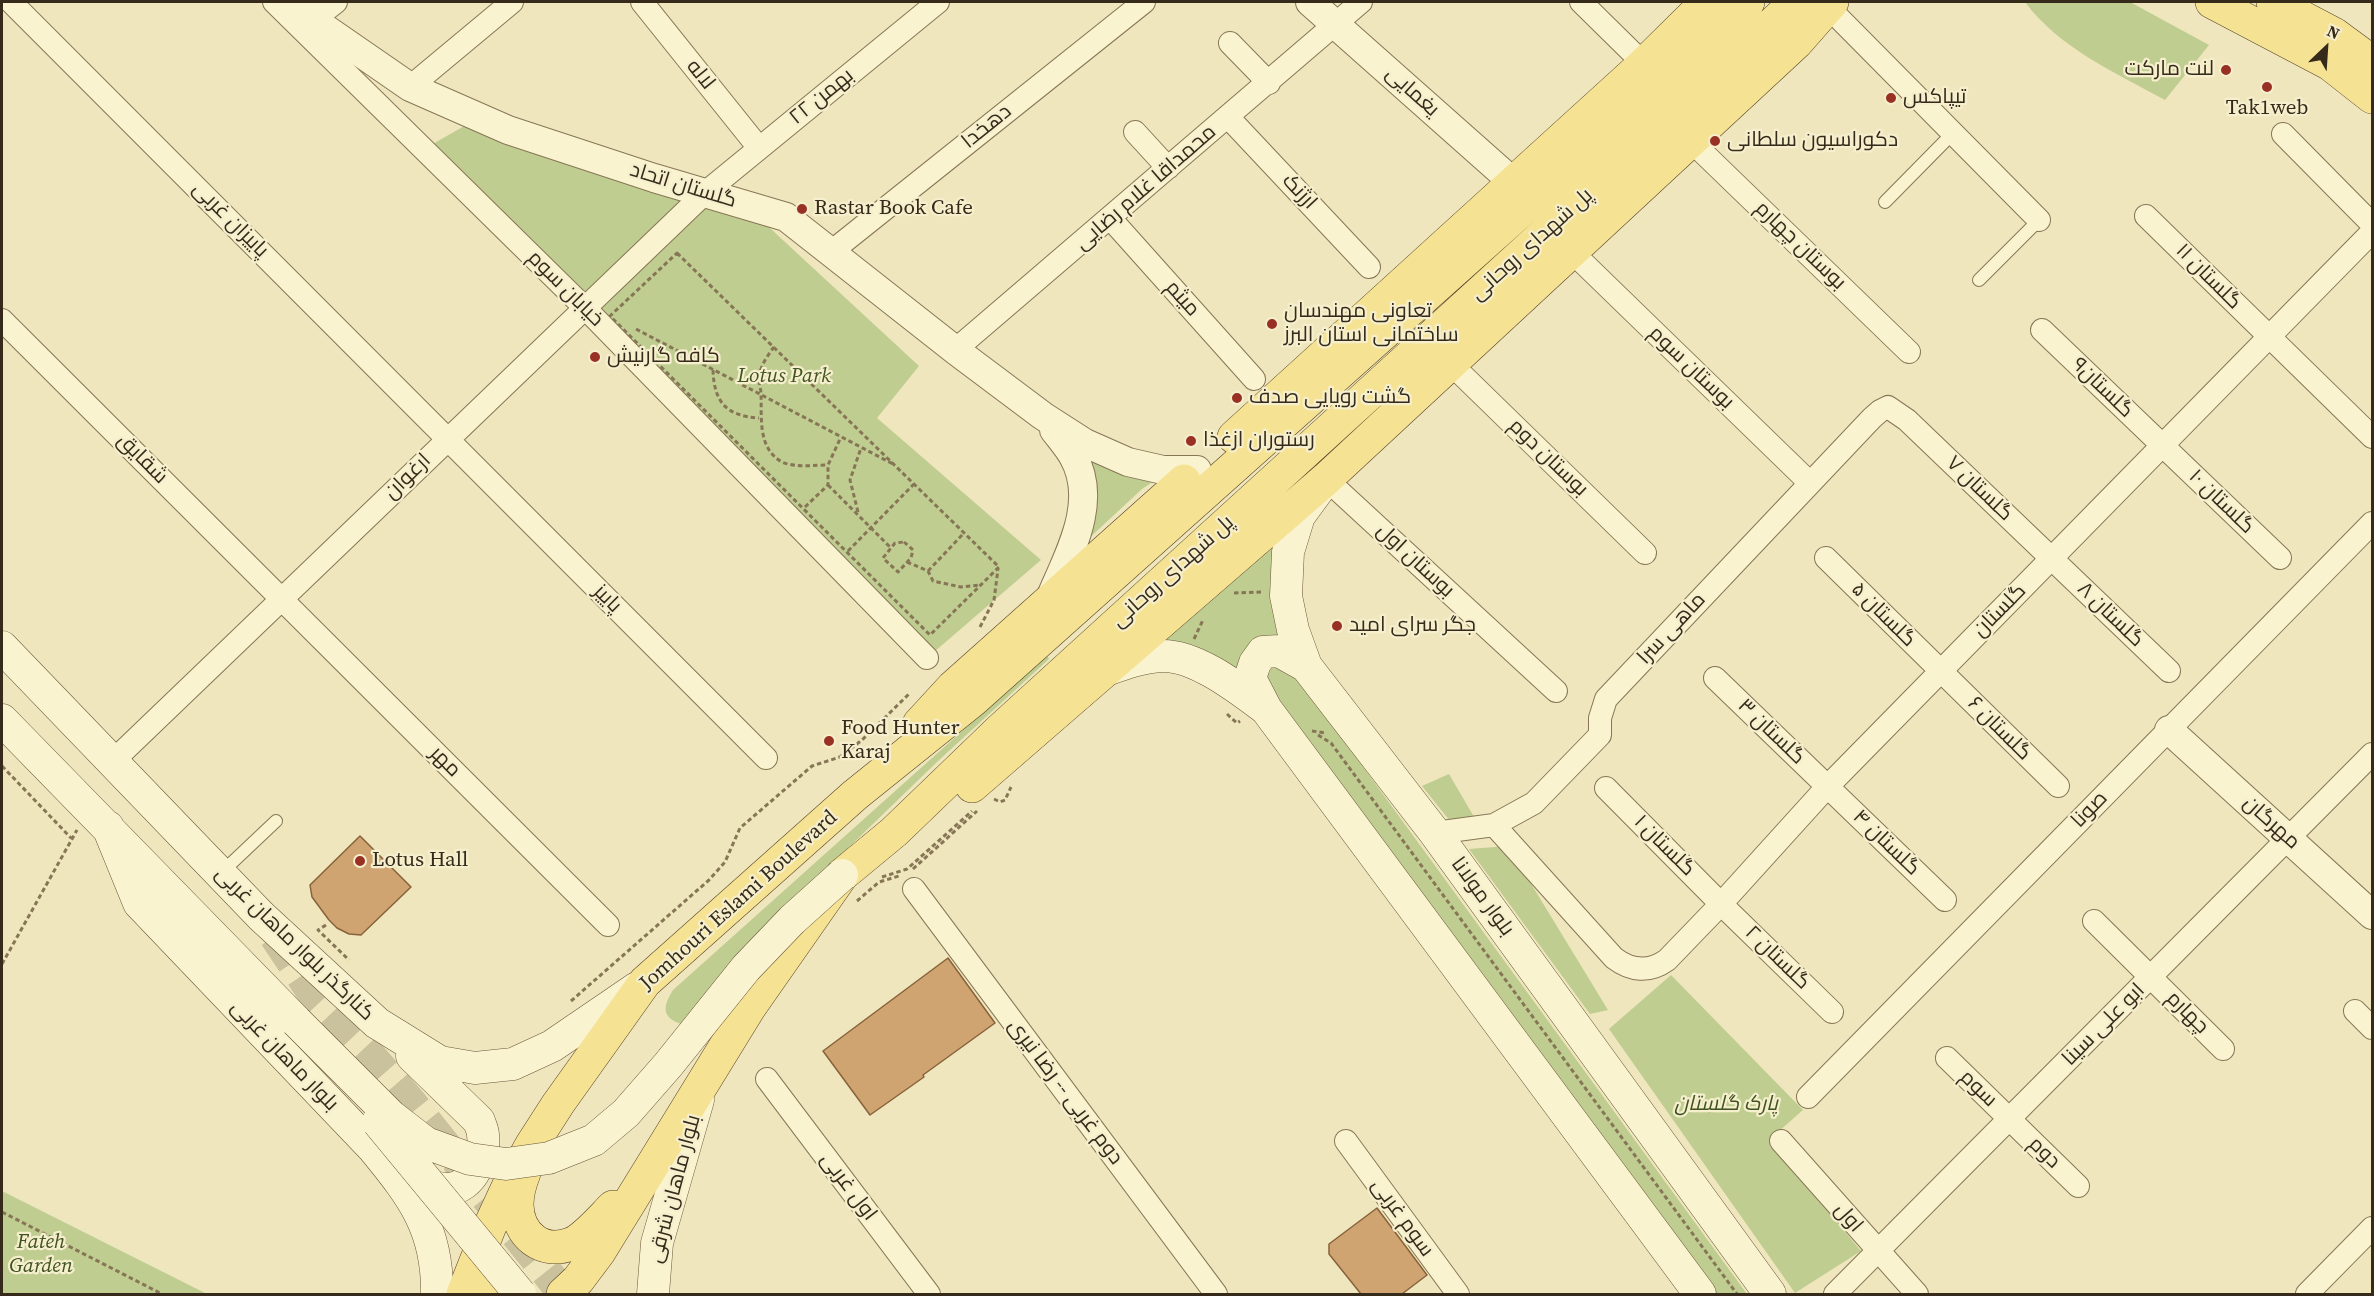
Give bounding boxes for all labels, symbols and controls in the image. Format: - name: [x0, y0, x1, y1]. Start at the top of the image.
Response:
- north arrow: [2296, 18, 2356, 78]
- text: N: [2324, 19, 2344, 44]
- street label: لاله: [680, 55, 720, 95]
- place label: لنت مارکت: [2125, 57, 2214, 83]
- street label: یغمایی: [1380, 61, 1444, 123]
- street label: ۲۲ بهمن: [785, 63, 859, 131]
- marker: لنت مارکت: [2219, 63, 2233, 77]
- marker: Tak1web: [2260, 80, 2274, 94]
- place label: تیپاکس: [1903, 85, 1966, 111]
- marker: تیپاکس: [1884, 91, 1898, 105]
- place label: Tak1web: [2226, 96, 2308, 122]
- street label: دهخدا: [957, 99, 1017, 155]
- street label: محمداقا غلام رضایی: [1070, 120, 1222, 256]
- place label: دکوراسیون سلطانی: [1727, 128, 1898, 154]
- marker: دکوراسیون سلطانی: [1708, 134, 1722, 148]
- street label: گلستان اتحاد: [627, 158, 739, 214]
- street label: ارژنک: [1276, 169, 1322, 215]
- street label: پاییزان غربی: [187, 177, 273, 263]
- street label: پل شهدای روحانی: [1466, 183, 1598, 307]
- place label: Rastar Book Cafe: [814, 196, 973, 222]
- street label: بوستان چهارم: [1749, 196, 1851, 296]
- marker: Rastar Book Cafe: [795, 202, 809, 216]
- street label: گلستان ۱۱: [2170, 239, 2246, 315]
- street label: خیابان سوم: [522, 246, 608, 332]
- street label: میثم: [1159, 276, 1205, 322]
- place label: تعاونی مهندسان ساختمانی استان البرز: [1284, 299, 1459, 349]
- marker: تعاونی مهندسان ساختمانی استان البرز: [1265, 317, 1279, 331]
- street label: بوستان سوم: [1643, 321, 1739, 415]
- place label: کافه گارنیش: [607, 344, 720, 370]
- marker: کافه گارنیش: [588, 350, 602, 364]
- street label: گلستان۹: [2066, 353, 2138, 423]
- park label: Lotus Park: [737, 364, 831, 390]
- place label: گشت رویایی صدف: [1249, 385, 1411, 411]
- marker: گشت رویایی صدف: [1230, 391, 1244, 405]
- street label: بوستان دوم: [1503, 414, 1593, 502]
- street label: شقایق: [111, 428, 173, 490]
- place label: رستوران ازغذا: [1203, 428, 1315, 454]
- marker: رستوران ازغذا: [1184, 434, 1198, 448]
- street label: ارغوان: [379, 449, 437, 505]
- street label: گلستان ۷: [1940, 451, 2018, 527]
- street label: گلستان ۱۰: [2183, 465, 2259, 539]
- street label: پل شهدای روحانی: [1107, 510, 1239, 634]
- street label: بوستان اول: [1371, 519, 1459, 603]
- street label: گلستان ۵: [1845, 577, 1921, 653]
- street label: گلستان ۸: [2071, 577, 2149, 653]
- street label: گلستان: [1968, 579, 2032, 643]
- street label: پاییز: [588, 580, 626, 618]
- street label: ماهی سرا: [1633, 588, 1711, 670]
- place label: جگر سرای امید: [1349, 613, 1476, 639]
- marker: جگر سرای امید: [1330, 619, 1344, 633]
- street label: گلستان ۶: [1962, 692, 2036, 766]
- street label: گلستان ۳: [1732, 694, 1810, 770]
- place label: Food Hunter Karaj: [841, 716, 960, 766]
- marker: Food Hunter Karaj: [822, 734, 836, 748]
- street label: مهر: [424, 741, 466, 783]
- street label: صونا: [2067, 786, 2113, 834]
- street label: مهرگان: [2237, 791, 2305, 855]
- street label: گلستان ۴: [1847, 805, 1925, 881]
- street label: Jomhouri Eslami Boulevard: [635, 806, 843, 996]
- street label: گلستان ۱: [1628, 810, 1700, 882]
- place label: Lotus Hall: [372, 848, 468, 874]
- street label: بلوار مولانا: [1445, 853, 1519, 941]
- marker: Lotus Hall: [353, 854, 367, 868]
- street label: کنارگذر بلوار ماهان غربی: [209, 861, 379, 1027]
- street label: گلستان ۲: [1739, 921, 1815, 995]
- street label: ابو علی سینا: [2057, 978, 2151, 1072]
- street label: چهارم: [2160, 986, 2214, 1040]
- street label: بلوار ماهان غربی: [225, 995, 343, 1117]
- street label: دوم غربی -- رضا نیری: [1002, 1014, 1128, 1170]
- street label: سوم: [1954, 1065, 2002, 1113]
- park label: پارک گلستان: [1674, 1092, 1778, 1118]
- street label: بلوار ماهان شرقی: [643, 1112, 707, 1266]
- street label: دوم: [2023, 1132, 2065, 1174]
- street label: اول غربی: [814, 1148, 882, 1226]
- street label: سوم غربی: [1365, 1174, 1439, 1262]
- street label: اول: [1828, 1198, 1868, 1238]
- park label: Fateh Garden: [9, 1230, 73, 1280]

